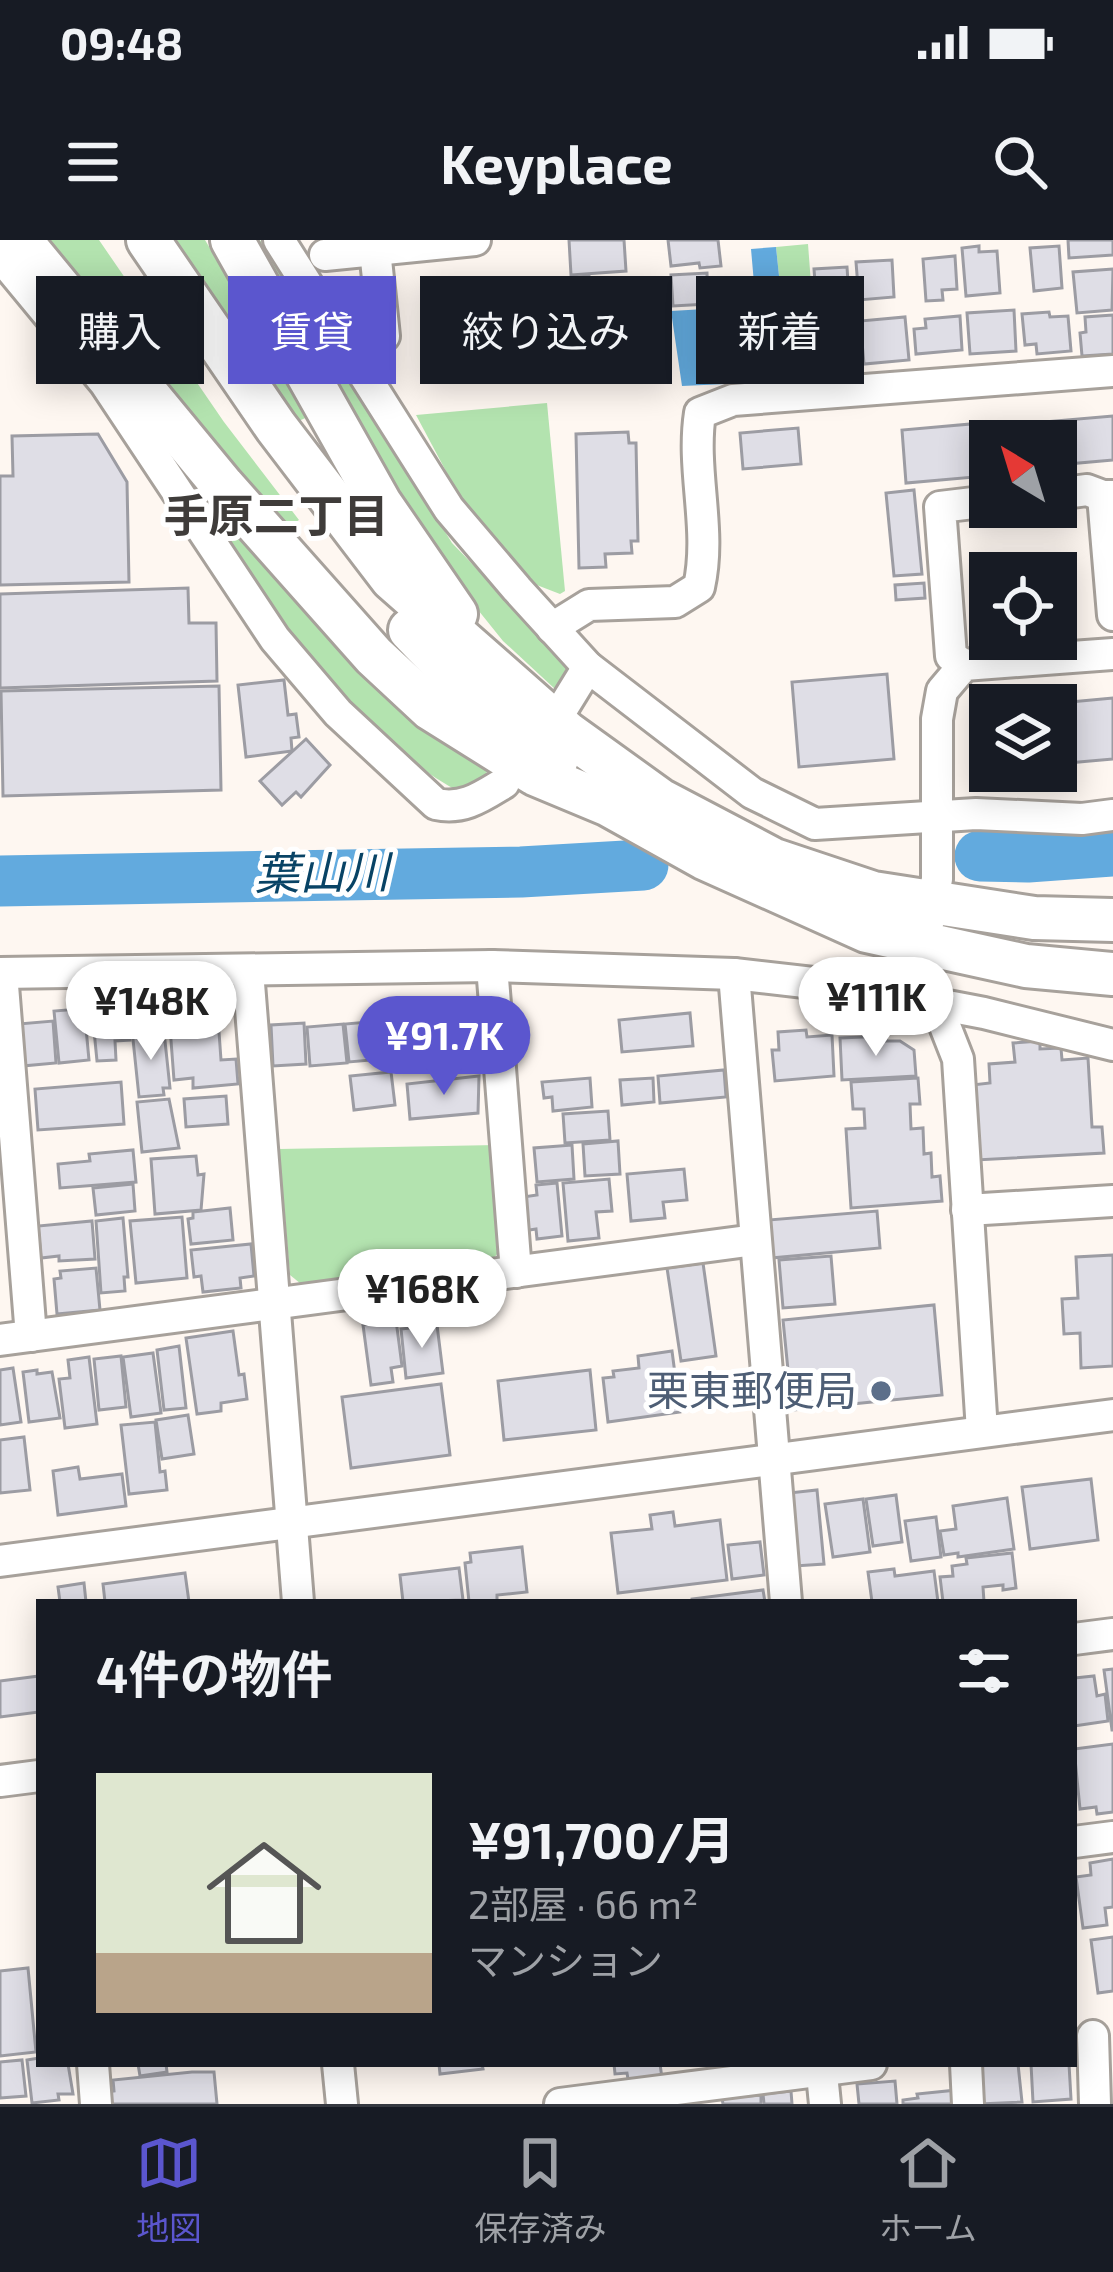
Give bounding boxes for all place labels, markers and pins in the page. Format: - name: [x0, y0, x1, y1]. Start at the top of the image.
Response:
- pin: ¥111K: [792, 957, 960, 1059]
- pin: ¥148K: [67, 961, 235, 1063]
- pin: ¥91.7K: [346, 996, 542, 1098]
- pin: ¥168K: [338, 1249, 506, 1351]
- place label: 栗東郵便局: [647, 1364, 857, 1414]
- marker: 栗東郵便局: [868, 1378, 894, 1404]

